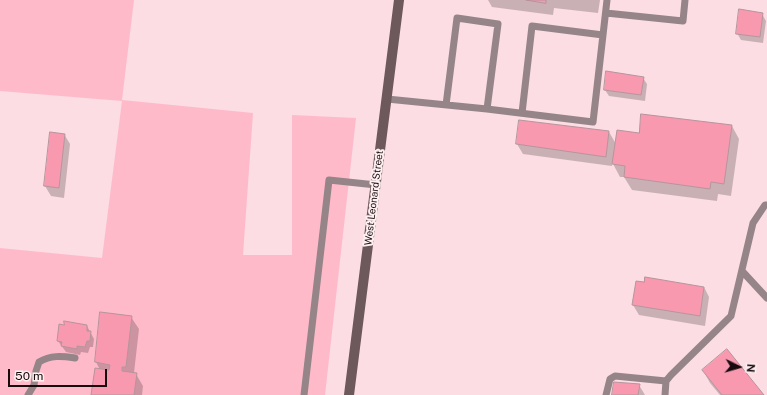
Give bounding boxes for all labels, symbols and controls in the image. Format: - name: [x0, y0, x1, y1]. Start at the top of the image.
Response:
- street label: West Leonard Street: [362, 150, 386, 246]
- north arrow: [719, 347, 759, 387]
- scale bar: [10, 361, 109, 387]
- text: N: [745, 363, 757, 373]
- text: 50 m: [15, 369, 43, 383]

